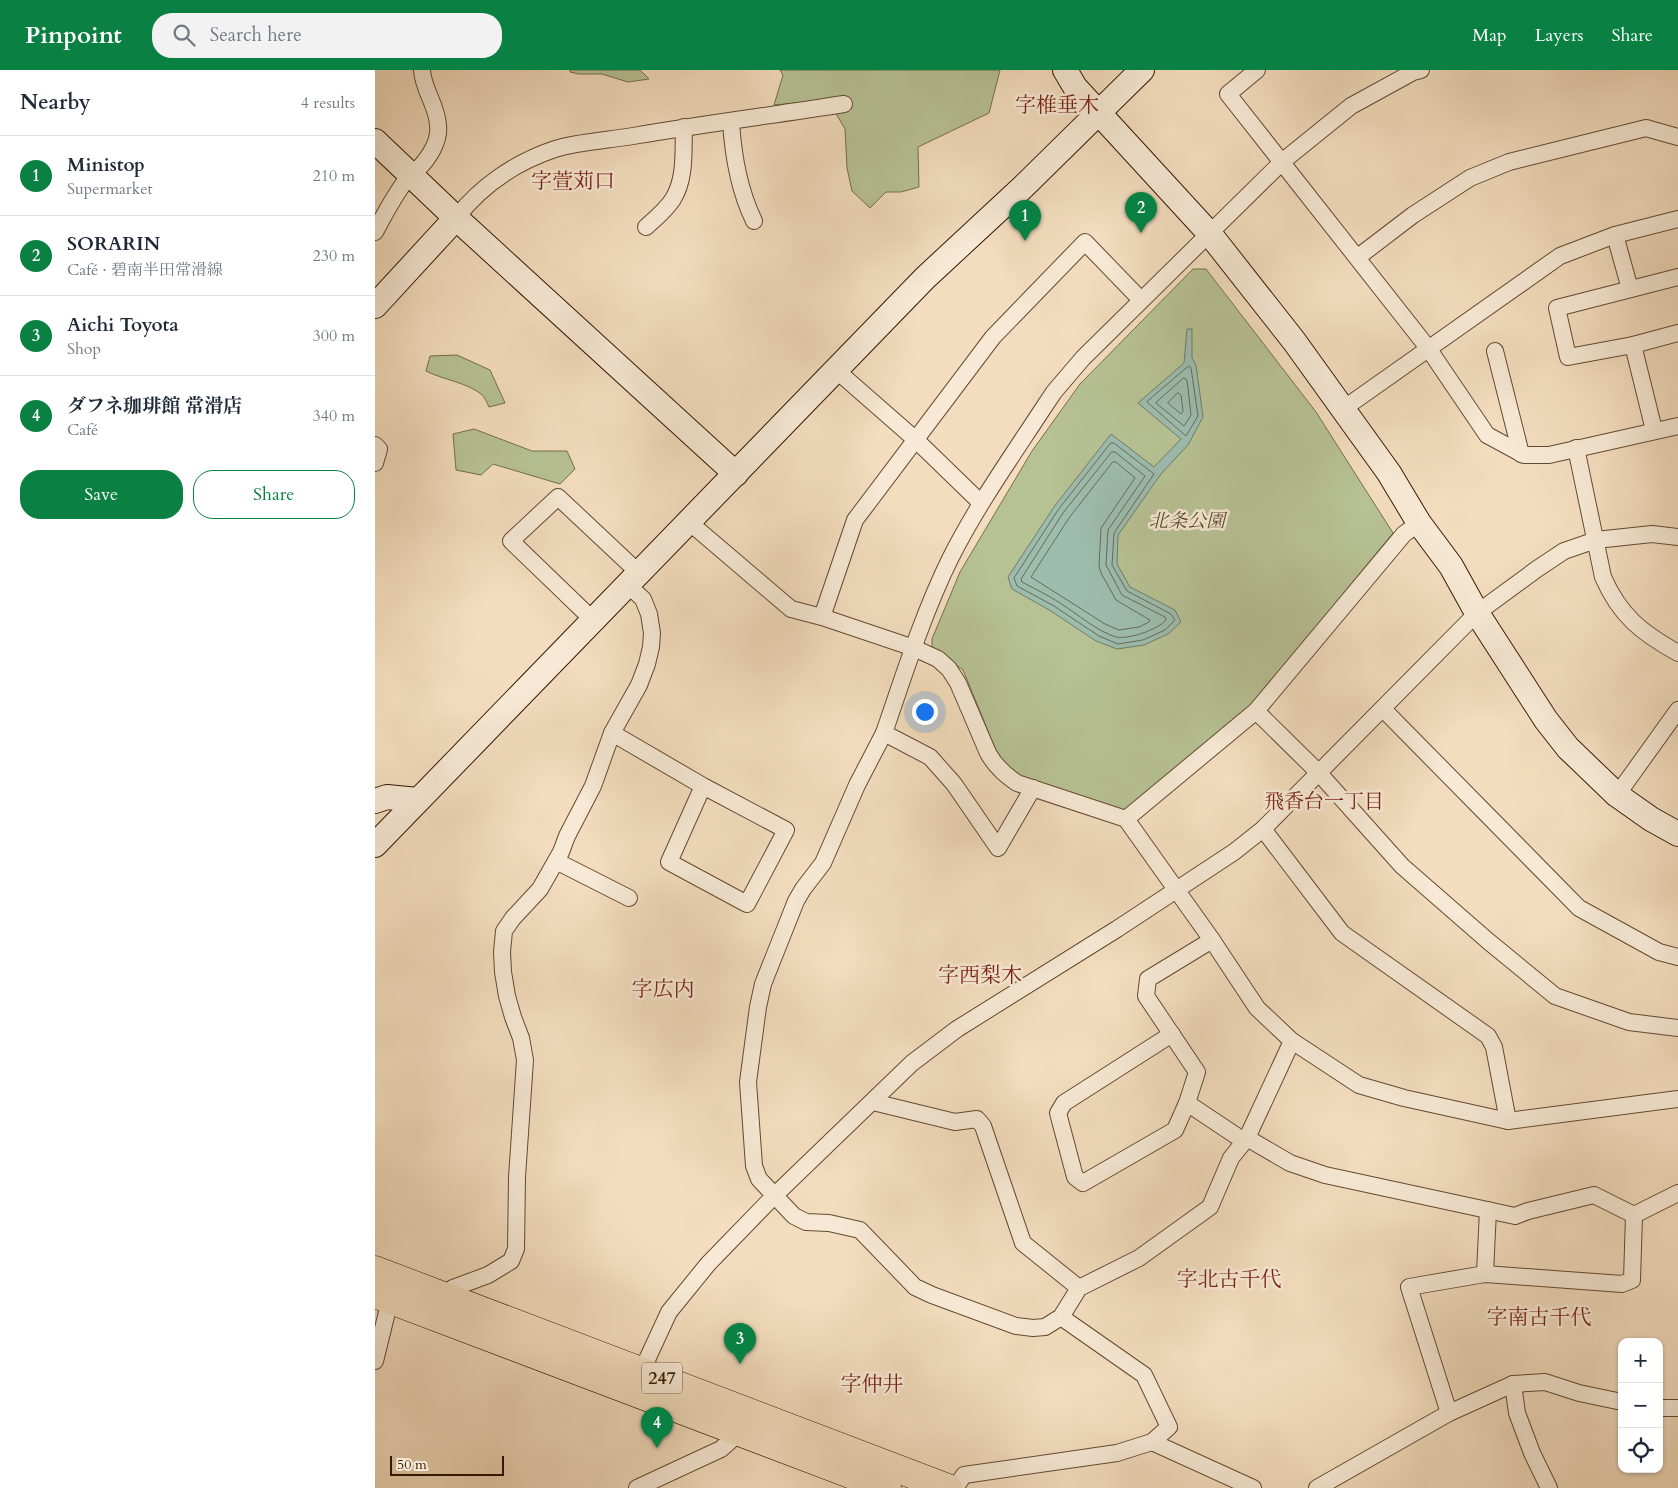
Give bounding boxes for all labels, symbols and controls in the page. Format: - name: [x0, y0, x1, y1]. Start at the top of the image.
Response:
- search box: [152, 13, 502, 58]
- text: Pinpoint: [25, 19, 122, 52]
- icon: search: [170, 21, 198, 49]
- text: Search here: [210, 22, 302, 48]
- text: Map: [1472, 23, 1507, 48]
- text: Layers: [1535, 23, 1584, 48]
- text: Share: [1612, 23, 1653, 48]
- text: Nearby: [20, 88, 91, 117]
- district label: 字椎垂木: [1015, 91, 1099, 120]
- text: 4 results: [301, 92, 355, 114]
- text: Ministop: [67, 152, 145, 178]
- text: 1: [32, 165, 40, 187]
- text: 210 m: [313, 165, 355, 187]
- district label: 字萱苅口: [531, 167, 615, 196]
- text: Supermarket: [67, 178, 153, 200]
- pin: 2: [1125, 192, 1157, 233]
- pin: 1: [1009, 200, 1041, 241]
- text: SORARIN: [67, 231, 160, 257]
- text: 2: [32, 245, 40, 267]
- text: 230 m: [313, 245, 355, 267]
- text: Café · 碧南半田常滑線: [67, 259, 223, 281]
- text: Aichi Toyota: [67, 312, 179, 338]
- text: 3: [32, 325, 40, 347]
- text: 300 m: [313, 325, 355, 347]
- text: Shop: [67, 338, 101, 360]
- text: ダフネ珈琲館 常滑店: [67, 393, 242, 419]
- text: 4: [32, 405, 40, 427]
- text: 340 m: [313, 405, 355, 427]
- text: Café: [67, 419, 98, 441]
- button: Save: [20, 470, 183, 519]
- button: Share: [193, 470, 355, 519]
- park label: 北条公園: [1149, 508, 1228, 534]
- your location: [912, 699, 938, 725]
- district label: 飛香台一丁目: [1264, 788, 1384, 815]
- district label: 字西梨木: [938, 961, 1022, 990]
- district label: 字広内: [632, 975, 695, 1004]
- district label: 字北古千代: [1177, 1265, 1282, 1294]
- district label: 字南古千代: [1487, 1303, 1592, 1332]
- pin: 3: [724, 1323, 756, 1364]
- map controls: [1618, 1338, 1663, 1473]
- button: +: [1618, 1338, 1663, 1383]
- road number: 247: [642, 1362, 682, 1394]
- district label: 字仲井: [841, 1370, 904, 1399]
- button: −: [1618, 1383, 1663, 1428]
- pin: 4: [641, 1407, 673, 1448]
- button: locate: [1618, 1428, 1663, 1473]
- scale bar: [390, 1453, 504, 1476]
- text: 50 m: [397, 1455, 427, 1474]

